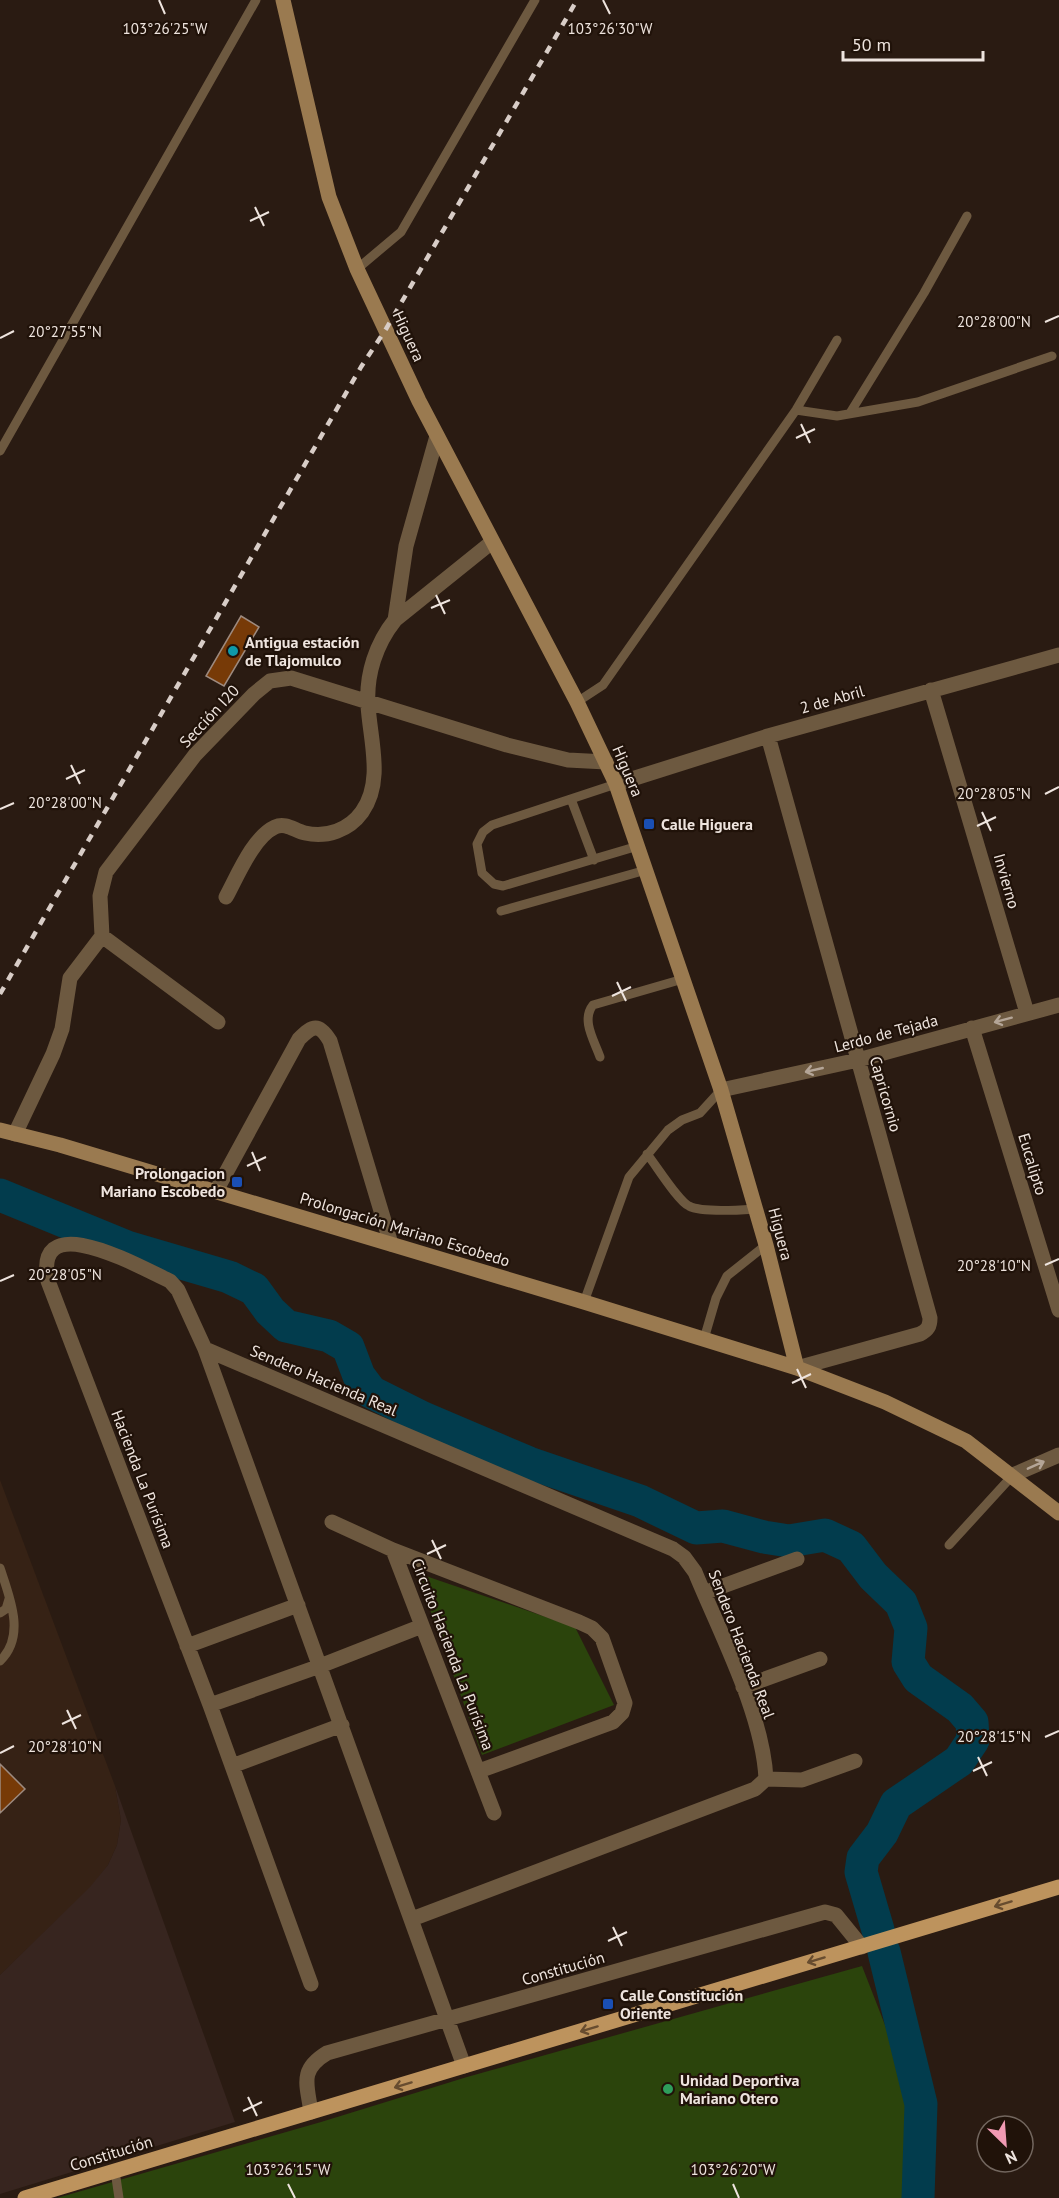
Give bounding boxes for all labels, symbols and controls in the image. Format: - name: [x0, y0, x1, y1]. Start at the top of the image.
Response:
- text: 103°26'25"W: [123, 19, 208, 38]
- text: 103°26'30"W: [568, 19, 653, 38]
- scale bar: [843, 24, 982, 62]
- text: 50 m: [852, 33, 891, 56]
- street label: Higuera: [389, 307, 429, 365]
- text: 20°28'00"N: [957, 312, 1031, 331]
- text: 20°27'55"N: [28, 322, 102, 341]
- place label: Antigua estación de Tlajomulco: [245, 632, 359, 670]
- marker: Antigua estación de Tlajomulco: [226, 644, 240, 658]
- street label: Sección I20: [175, 680, 243, 752]
- street label: 2 de Abril: [798, 680, 867, 718]
- street label: Higuera: [608, 742, 648, 800]
- text: 20°28'05"N: [957, 784, 1031, 803]
- text: 20°28'00"N: [28, 793, 102, 812]
- place label: Calle Higuera: [661, 814, 753, 834]
- marker: Calle Higuera: [642, 817, 656, 831]
- street label: Invierno: [990, 851, 1024, 911]
- street label: Lerdo de Tejada: [832, 1010, 940, 1056]
- one-way arrow: [993, 1015, 1012, 1026]
- street label: Capricornio: [866, 1054, 906, 1134]
- one-way arrow: [805, 1064, 824, 1076]
- street label: Eucalipto: [1014, 1131, 1052, 1197]
- place label: Prolongacion Mariano Escobedo: [101, 1163, 225, 1201]
- marker: Prolongacion Mariano Escobedo: [230, 1175, 244, 1189]
- street label: Prolongación Mariano Escobedo: [298, 1187, 512, 1271]
- street label: Higuera: [764, 1205, 798, 1263]
- text: 20°28'10"N: [957, 1256, 1031, 1275]
- text: 20°28'05"N: [28, 1265, 102, 1284]
- street label: Sendero Hacienda Real: [247, 1340, 401, 1420]
- street label: Hacienda La Purísima: [107, 1407, 179, 1551]
- one-way arrow: [1026, 1459, 1044, 1470]
- street label: Circuito Hacienda La Purísima: [407, 1555, 499, 1753]
- street label: Sendero Hacienda Real: [704, 1567, 780, 1722]
- text: 20°28'15"N: [957, 1727, 1031, 1746]
- text: 20°28'10"N: [28, 1737, 102, 1756]
- one-way arrow: [994, 1899, 1013, 1910]
- street label: Constitución: [519, 1947, 607, 1989]
- one-way arrow: [807, 1955, 826, 1966]
- place label: Calle Constitución Oriente: [620, 1985, 743, 2023]
- marker: Calle Constitución Oriente: [601, 1997, 615, 2011]
- one-way arrow: [580, 2024, 599, 2035]
- place label: Unidad Deportiva Mariano Otero: [680, 2070, 800, 2108]
- one-way arrow: [394, 2080, 413, 2091]
- marker: Unidad Deportiva Mariano Otero: [661, 2082, 675, 2096]
- north arrow: [975, 2114, 1035, 2174]
- street label: Constitución: [67, 2131, 155, 2175]
- text: N: [1002, 2146, 1020, 2169]
- text: 103°26'15"W: [246, 2160, 331, 2179]
- text: 103°26'20"W: [691, 2160, 776, 2179]

